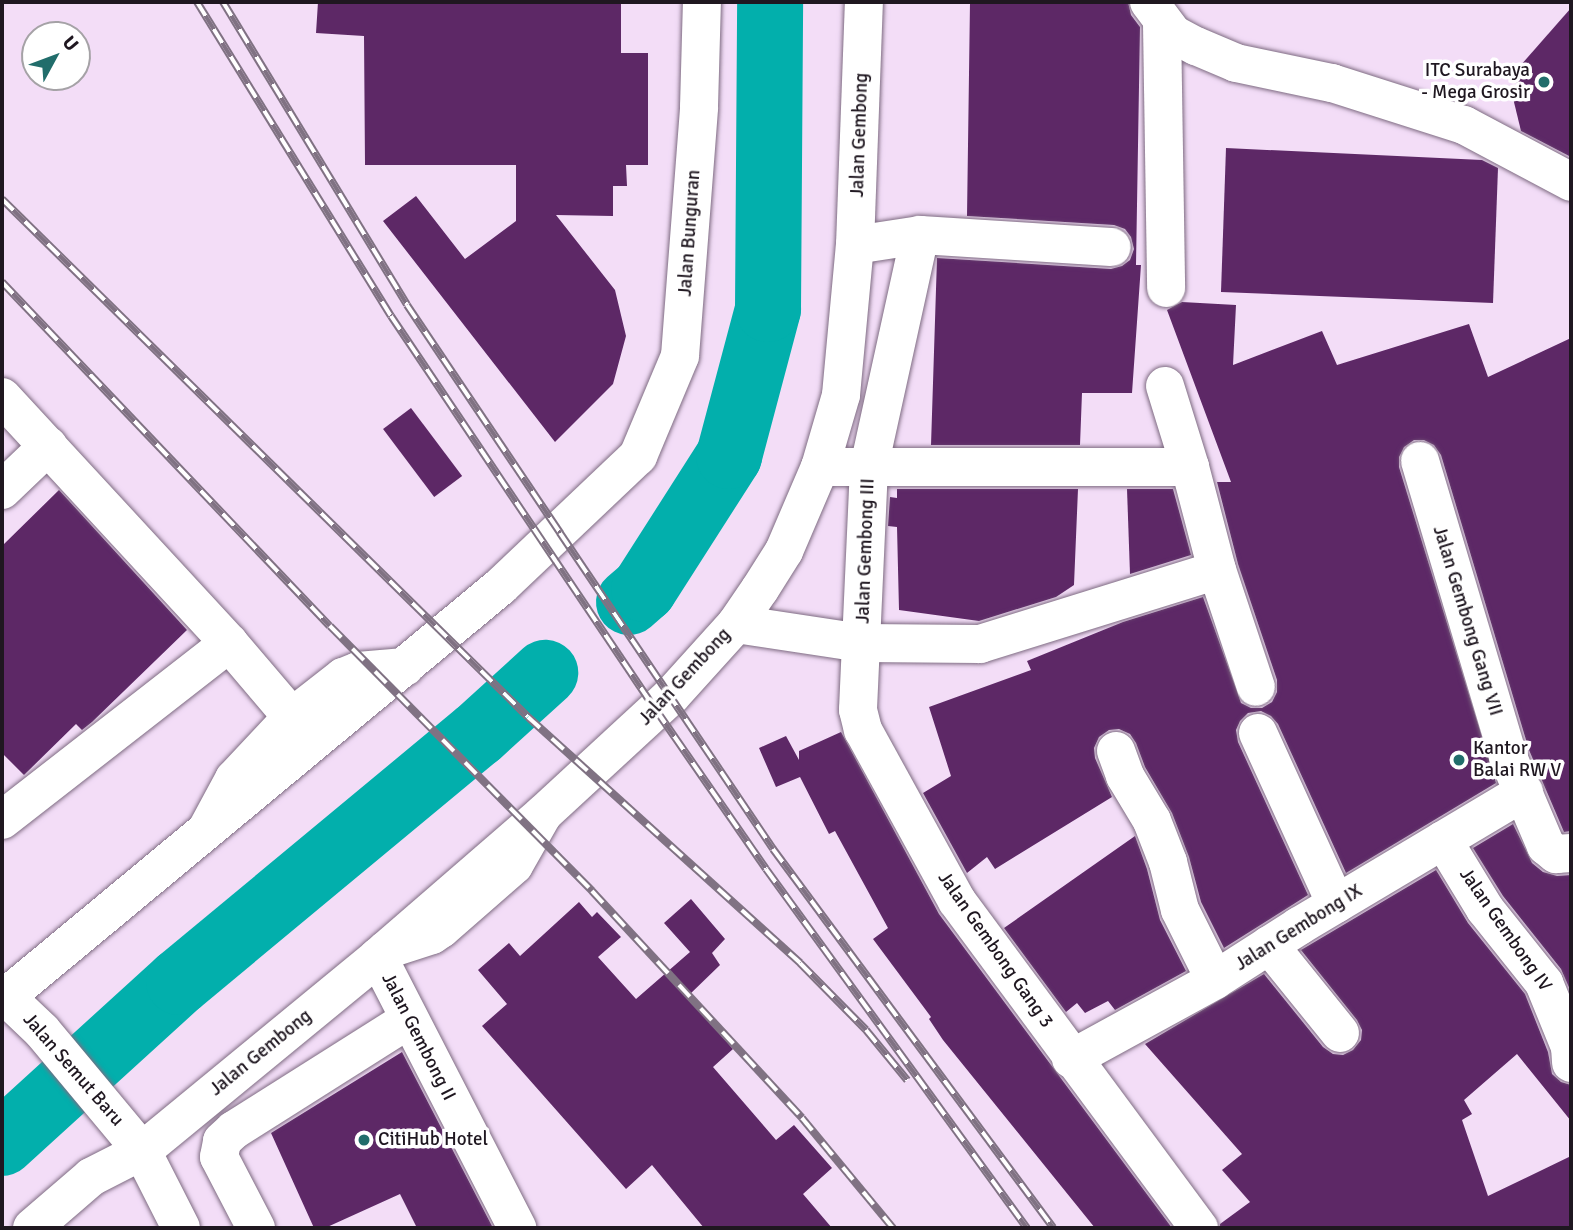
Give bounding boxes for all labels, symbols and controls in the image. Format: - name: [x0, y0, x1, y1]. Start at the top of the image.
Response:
- north arrow: [21, 21, 91, 91]
- text: U: [57, 31, 84, 56]
- place label: ITC Surabaya - Mega Grosir: [1421, 60, 1530, 104]
- street label: Jalan Gembong: [846, 72, 874, 198]
- marker: ITC Surabaya - Mega Grosir: [1536, 74, 1552, 90]
- street label: Jalan Bunguran: [674, 169, 706, 297]
- street label: Jalan Gembong III: [852, 478, 880, 624]
- street label: Jalan Gembong Gang VII: [1427, 523, 1507, 719]
- street label: Jalan Gembong: [634, 624, 736, 730]
- place label: Kantor Balai RW V: [1473, 738, 1561, 782]
- marker: Kantor Balai RW V: [1451, 752, 1467, 768]
- street label: Jalan Gembong IV: [1454, 864, 1556, 996]
- street label: Jalan Gembong Gang 3: [932, 867, 1058, 1033]
- street label: Jalan Gembong IX: [1231, 880, 1367, 976]
- street label: Jalan Gembong II: [376, 969, 460, 1105]
- street label: Jalan Gembong: [205, 1005, 317, 1101]
- street label: Jalan Semut Baru: [18, 1009, 128, 1131]
- place label: CitiHub Hotel: [378, 1129, 488, 1151]
- marker: CitiHub Hotel: [356, 1132, 372, 1148]

